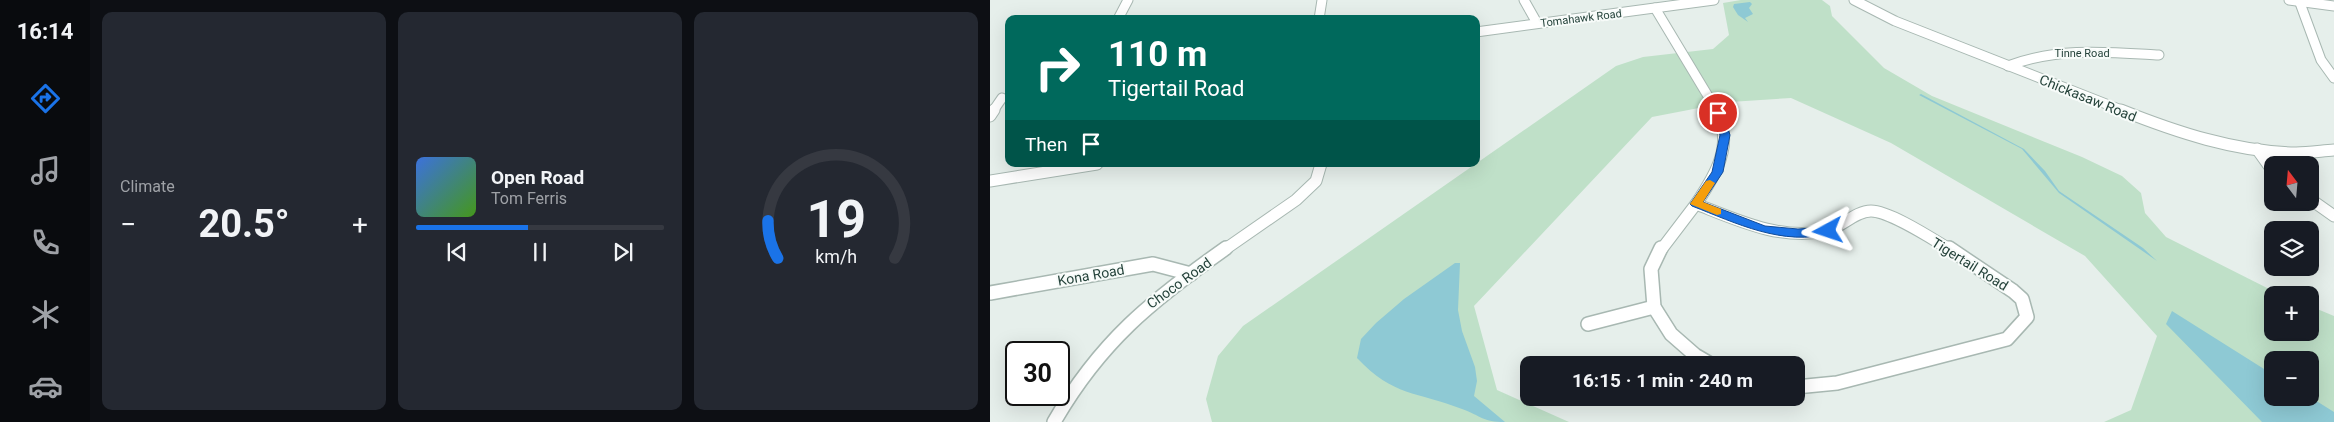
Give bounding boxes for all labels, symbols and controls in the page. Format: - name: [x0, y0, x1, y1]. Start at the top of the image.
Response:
- street label: Tomahawk Road: [1540, 7, 1622, 30]
- text: 16:14: [17, 19, 73, 44]
- text: 110 m: [1108, 34, 1207, 75]
- icon: right: [1025, 35, 1090, 100]
- street label: Tinne Road: [2054, 47, 2110, 60]
- street label: Chickasaw Road: [2037, 71, 2139, 125]
- text: Tigertail Road: [1108, 76, 1244, 101]
- icon: directions: [28, 81, 63, 116]
- pin: [1697, 92, 1739, 134]
- icon: arrive: [1704, 99, 1732, 127]
- icon: arrive: [1077, 130, 1105, 158]
- text: Then: [1025, 133, 1067, 156]
- icon: music: [28, 153, 63, 188]
- north arrow: [2264, 156, 2319, 211]
- map controls: [2264, 156, 2319, 406]
- text: Open Road: [491, 166, 584, 189]
- text: Climate: [120, 177, 175, 196]
- text: Tom Ferris: [491, 189, 567, 208]
- text: 19: [806, 189, 866, 250]
- text: 20.5°: [198, 202, 290, 246]
- position arrow: [1801, 204, 1853, 256]
- text: −: [120, 208, 136, 241]
- text: +: [352, 208, 368, 241]
- button: layers: [2264, 221, 2319, 276]
- icon: phone: [28, 225, 63, 260]
- street label: Tigertail Road: [1929, 234, 2011, 294]
- icon: previous: [443, 238, 471, 266]
- icon: pause: [526, 238, 554, 266]
- icon: next: [609, 238, 637, 266]
- text: km/h: [815, 246, 857, 267]
- street label: Choco Road: [1144, 254, 1214, 312]
- street label: Kona Road: [1056, 261, 1126, 289]
- button: +: [2264, 286, 2319, 341]
- icon: climate: [28, 297, 63, 332]
- speed limit sign: 30: [1005, 341, 1070, 406]
- button: −: [2264, 351, 2319, 406]
- icon: car: [28, 369, 63, 404]
- text: 16:15 · 1 min · 240 m: [1572, 369, 1753, 392]

